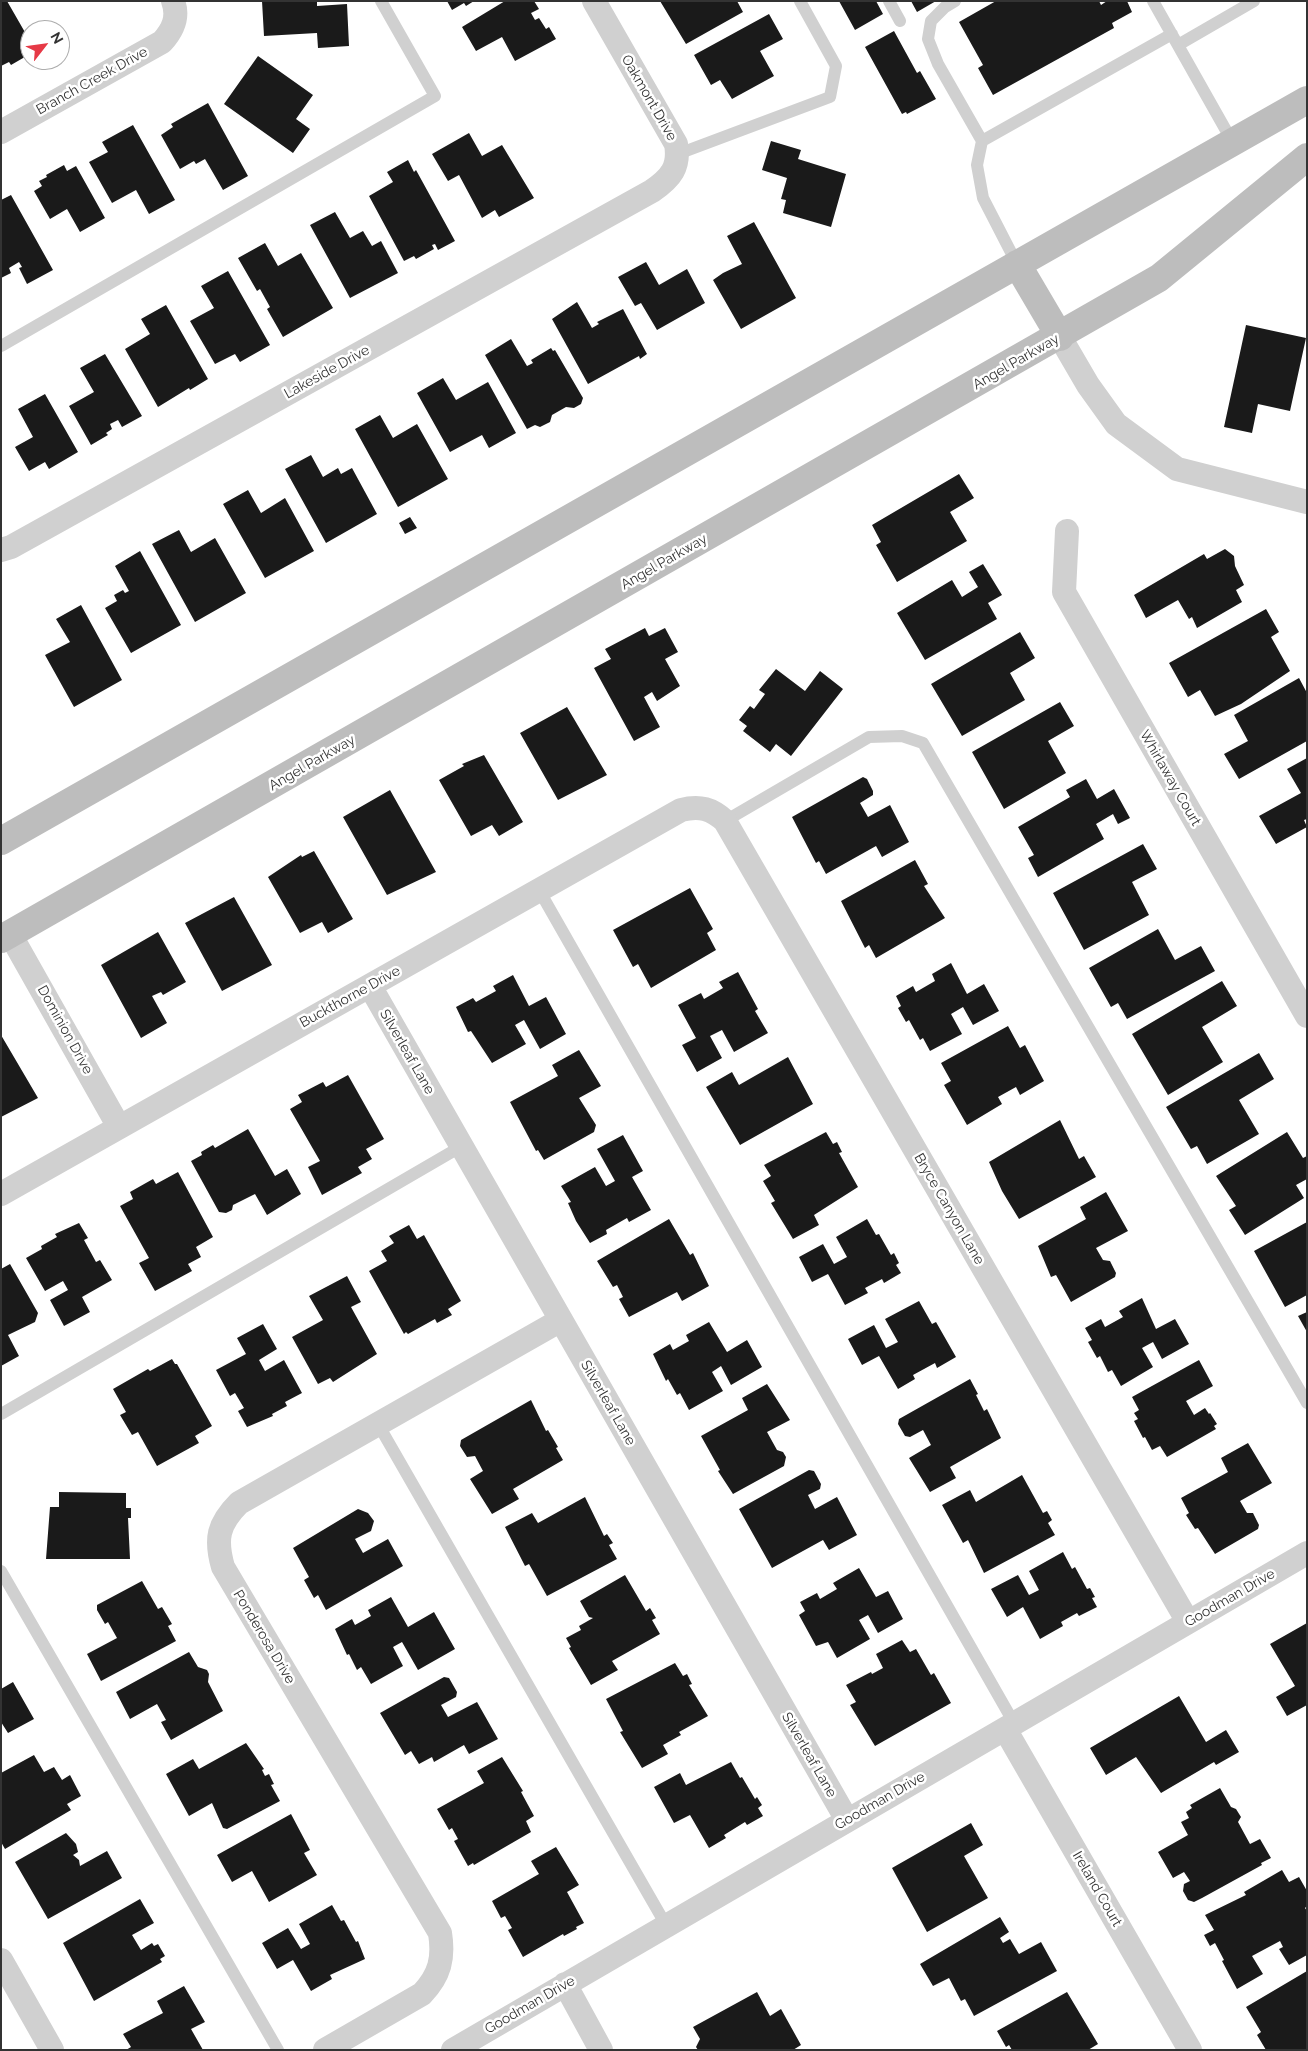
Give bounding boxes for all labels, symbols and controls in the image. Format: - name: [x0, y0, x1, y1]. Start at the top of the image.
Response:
- north arrow: [20, 20, 70, 70]
- text: N: [48, 29, 67, 47]
- street label: Branch Creek Drive: [33, 43, 151, 119]
- street label: Oakmont Drive: [618, 52, 680, 144]
- street label: Angel Parkway: [970, 331, 1062, 393]
- street label: Lakeside Drive: [281, 342, 373, 402]
- street label: Angel Parkway: [618, 531, 710, 593]
- street label: Whirlaway Court: [1136, 727, 1204, 829]
- street label: Angel Parkway: [266, 732, 358, 794]
- street label: Buckthorne Drive: [297, 962, 403, 1032]
- street label: Dominion Drive: [34, 983, 96, 1077]
- street label: Silverleaf Lane: [376, 1006, 438, 1098]
- street label: Bryce Canyon Lane: [910, 1150, 988, 1268]
- street label: Silverleaf Lane: [577, 1357, 639, 1449]
- street label: Goodman Drive: [1182, 1565, 1278, 1631]
- street label: Ponderosa Drive: [229, 1587, 299, 1687]
- street label: Silverleaf Lane: [778, 1709, 840, 1801]
- street label: Goodman Drive: [832, 1768, 928, 1834]
- street label: Ireland Court: [1069, 1848, 1125, 1930]
- street label: Goodman Drive: [482, 1972, 578, 2038]

